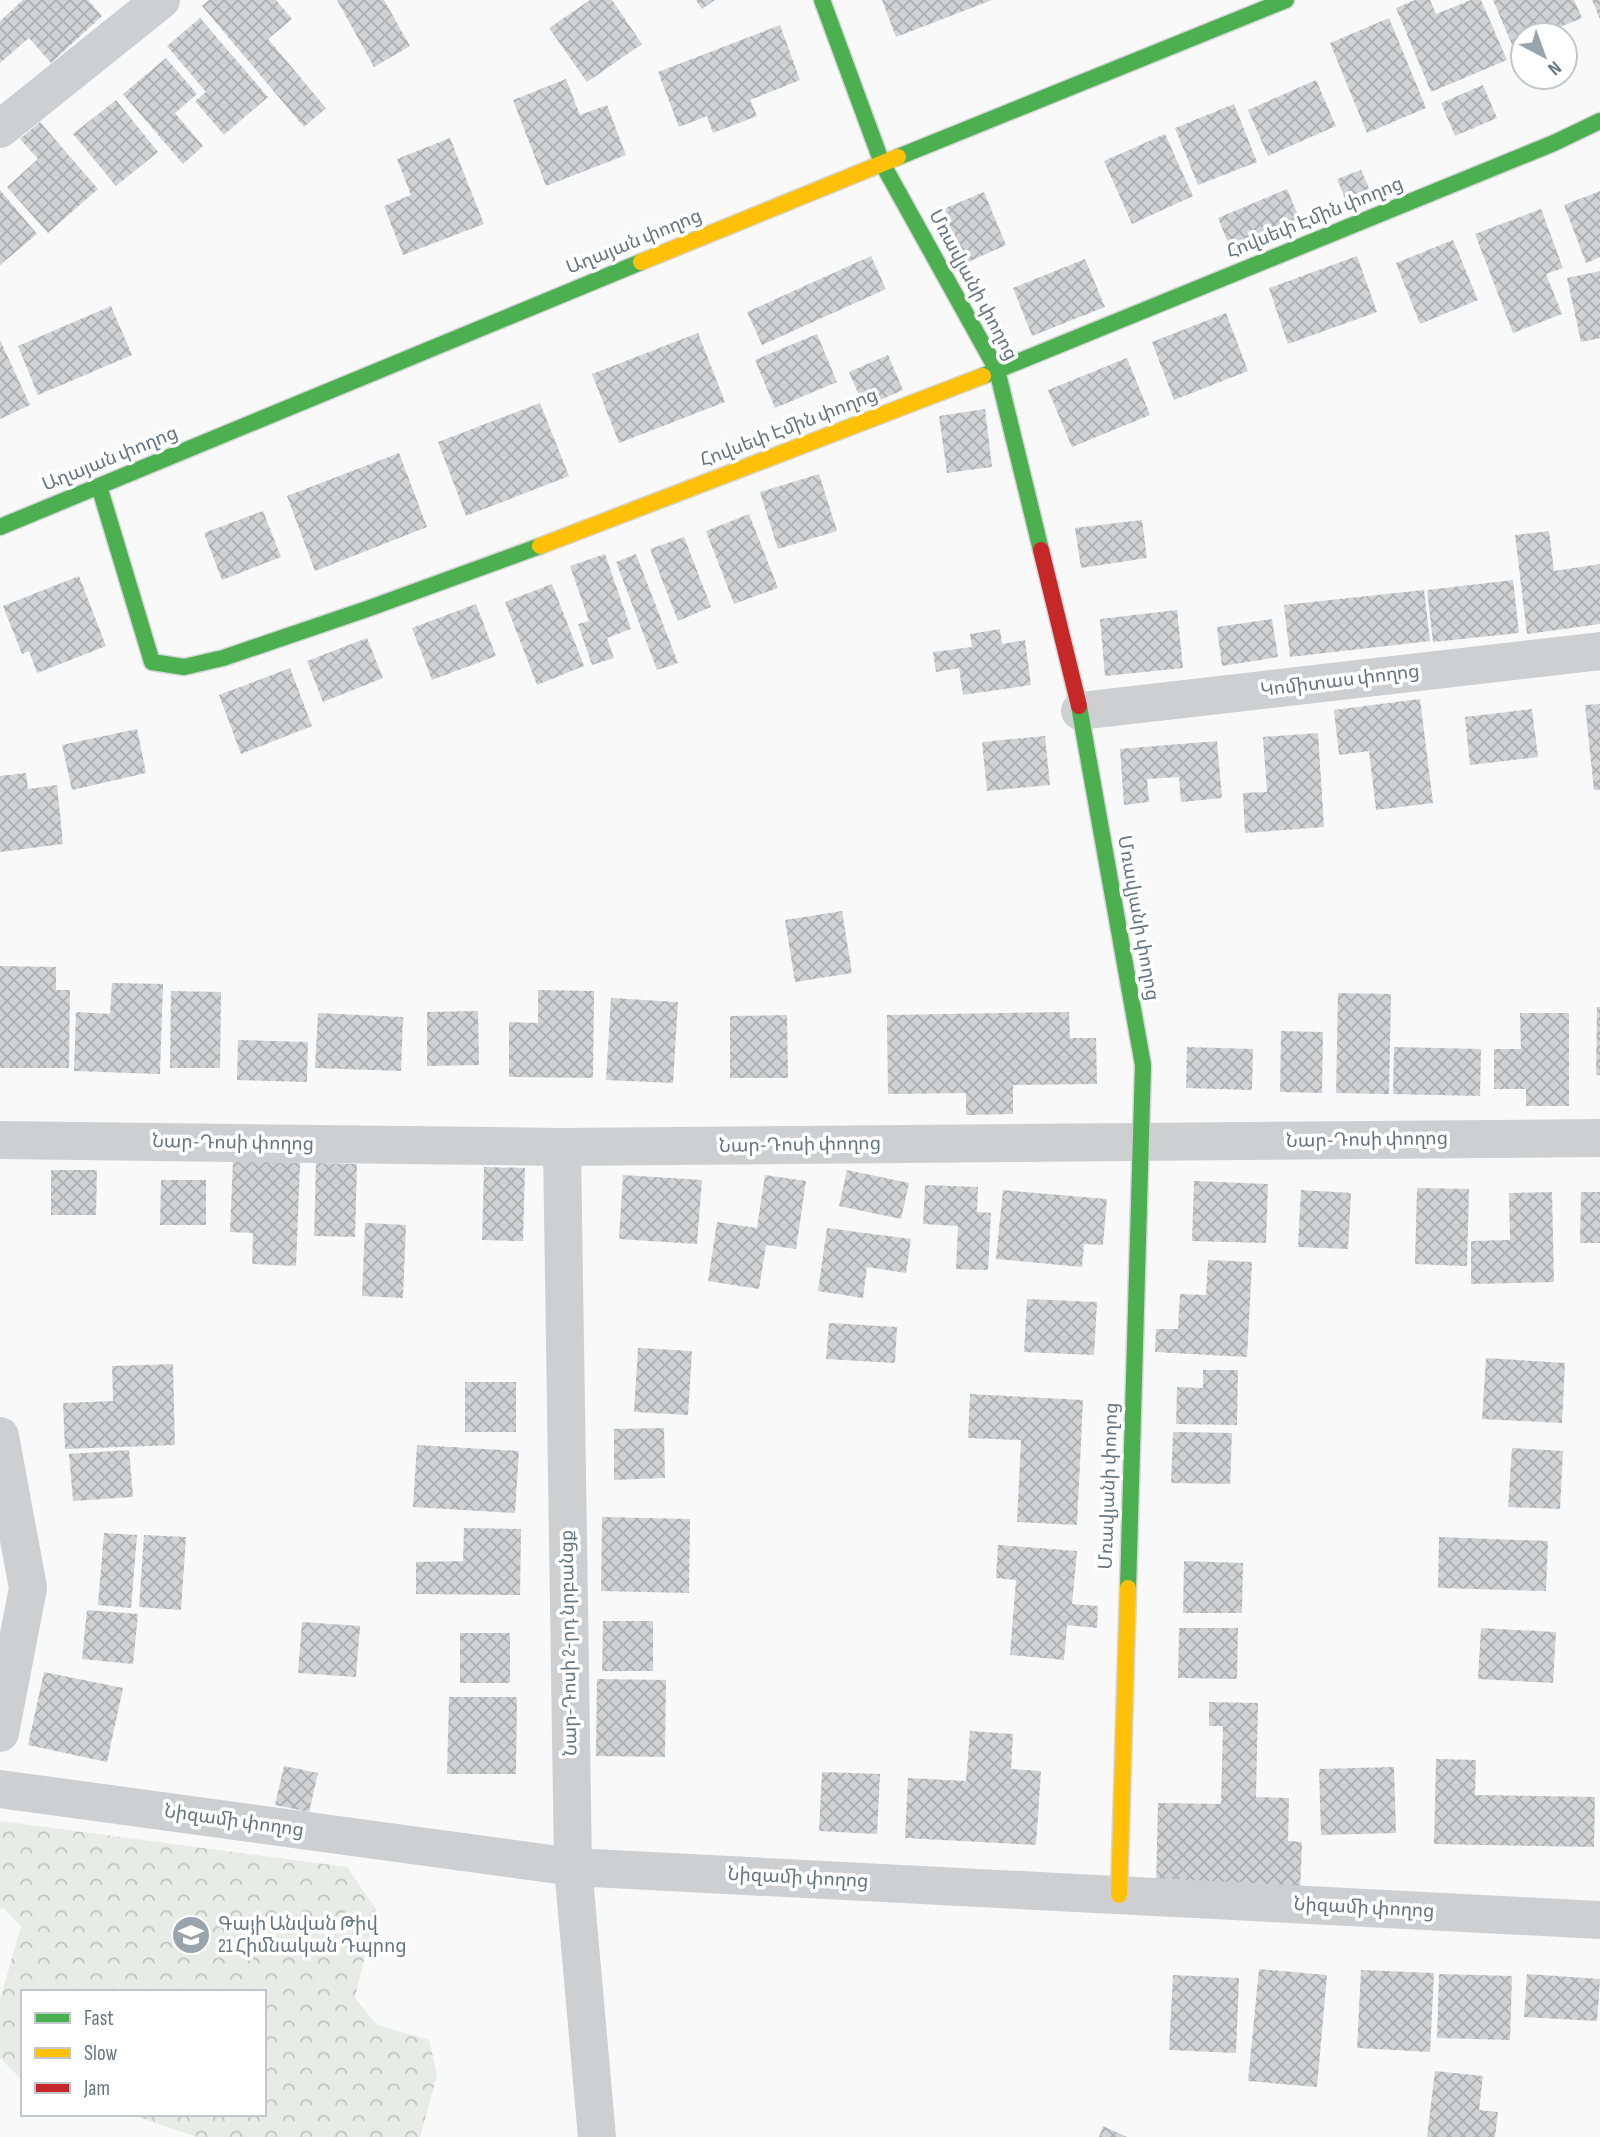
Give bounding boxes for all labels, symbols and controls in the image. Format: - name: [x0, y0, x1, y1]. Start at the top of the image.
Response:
- north arrow: [1509, 21, 1579, 91]
- text: N: [1543, 56, 1566, 80]
- street label: Հովսեփ Էմին փողոց: [1223, 172, 1407, 264]
- street label: Աղայան փողոց: [563, 204, 705, 280]
- street label: Մռավյանի փողոց: [924, 206, 1022, 364]
- street label: Հովսեփ Էմին փողոց: [697, 384, 881, 472]
- street label: Աղայան փողոց: [39, 421, 181, 497]
- street label: Կոմիտաս փողոց: [1259, 660, 1421, 702]
- street label: Մռավյանի փողոց: [1112, 834, 1164, 1002]
- street label: Նար-Դոսի փողոց: [1286, 1127, 1448, 1153]
- street label: Նար-Դոսի փողոց: [152, 1130, 314, 1156]
- street label: Նար-Դոսի փողոց: [719, 1132, 881, 1158]
- street label: Մռավյանի փողոց: [1095, 1402, 1123, 1570]
- street label: Նար-Դոսի 2-րդ նրբանցք: [556, 1530, 582, 1756]
- street label: Նիզամի փողոց: [163, 1800, 305, 1842]
- street label: Նիզամի փողոց: [727, 1863, 869, 1893]
- street label: Նիզամի փողոց: [1293, 1893, 1435, 1923]
- place label: Գայի Անվան Թիվ 21 Հիմնական Դպրոց: [218, 1913, 407, 1958]
- school or university icon: Գայի Անվան Թիվ 21 Հիմնական Դպրոց: [170, 1914, 212, 1956]
- legend: [21, 1990, 266, 2116]
- text: Fast: [84, 2006, 114, 2031]
- text: Slow: [84, 2041, 118, 2066]
- text: Jam: [83, 2076, 110, 2101]

